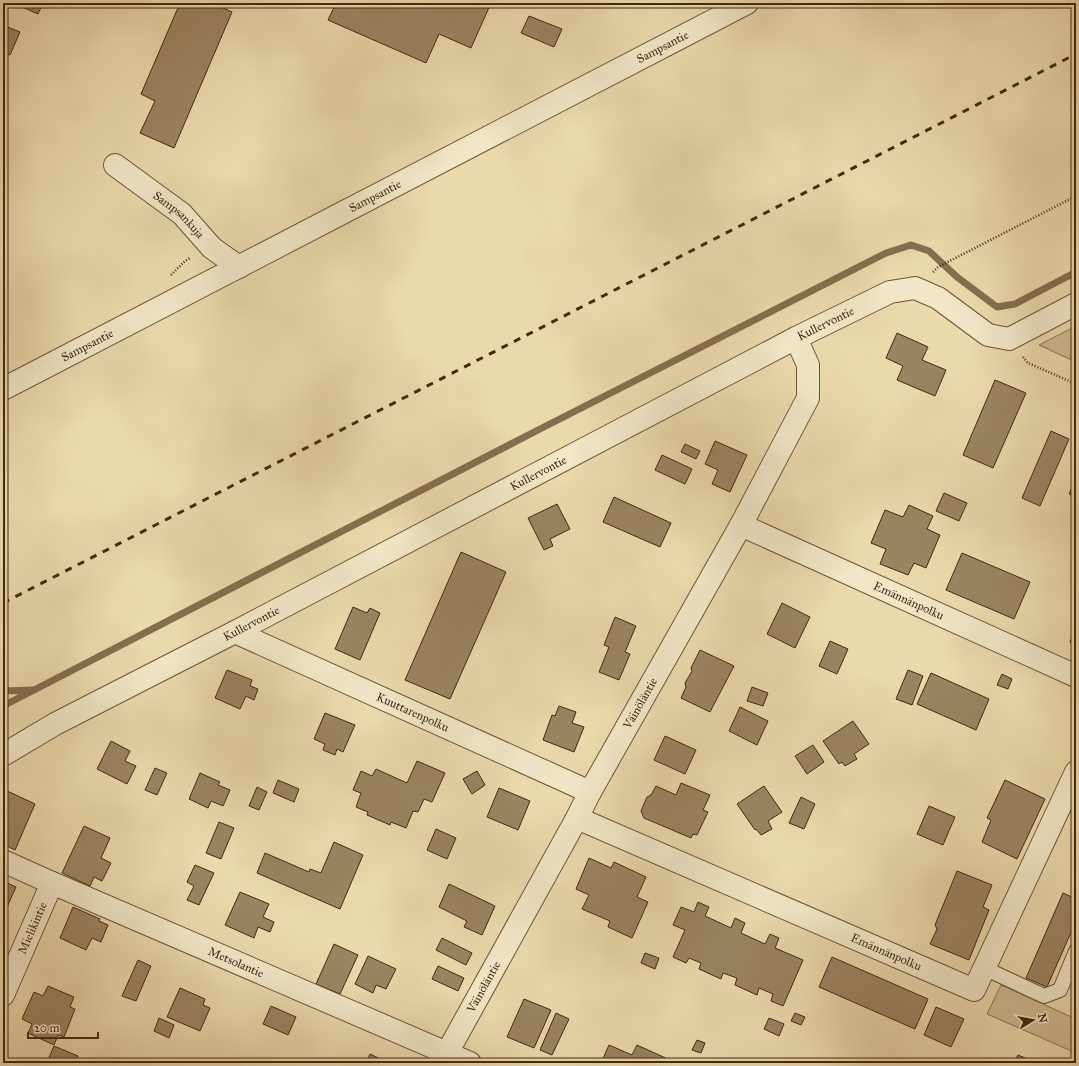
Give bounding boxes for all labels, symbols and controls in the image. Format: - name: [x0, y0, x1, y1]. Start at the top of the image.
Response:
- street label: Sampsantie: [634, 28, 691, 66]
- street label: Sampsantie: [347, 177, 403, 215]
- street label: Sampsankuja: [150, 188, 208, 242]
- street label: Kullervontie: [795, 304, 856, 343]
- street label: Sampsantie: [59, 326, 116, 364]
- street label: Kullervontie: [508, 453, 569, 494]
- street label: Emännänpolku: [871, 579, 947, 623]
- street label: Kullervontie: [221, 603, 282, 644]
- street label: Väinöläntie: [620, 675, 660, 732]
- street label: Kuuttarenpolku: [374, 690, 452, 735]
- street label: Mielikintie: [15, 900, 50, 956]
- street label: Emännänpolku: [849, 930, 924, 974]
- street label: Metsolantie: [206, 944, 266, 980]
- street label: Väinöläntie: [463, 959, 503, 1016]
- north arrow: [1013, 1000, 1053, 1040]
- text: N: [1035, 1012, 1050, 1025]
- scale bar: [28, 1014, 98, 1040]
- text: 20 m: [34, 1021, 60, 1035]

